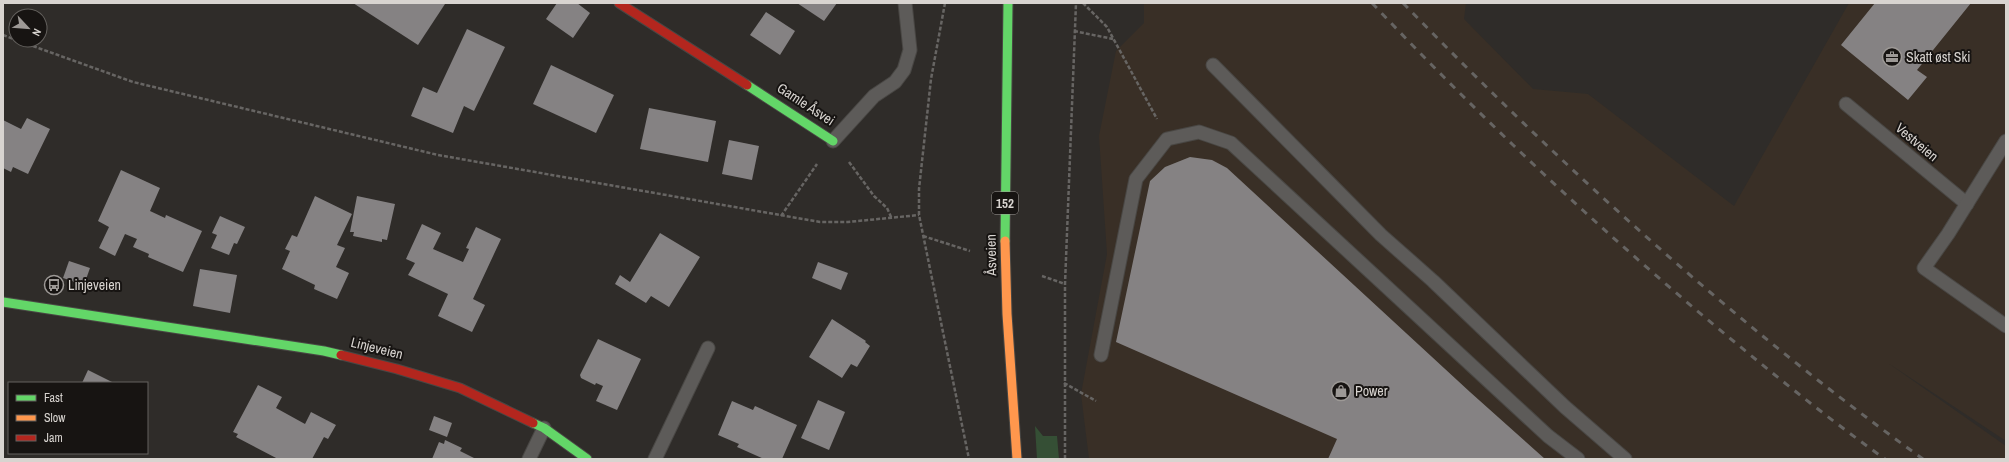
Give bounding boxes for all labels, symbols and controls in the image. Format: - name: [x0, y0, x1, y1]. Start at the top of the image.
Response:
- north arrow: [8, 8, 48, 48]
- text: N: [29, 26, 45, 38]
- office icon: Skatt øst Ski: [1881, 46, 1903, 68]
- place label: Skatt øst Ski: [1906, 48, 1970, 66]
- street label: Gamle Åsvei: [774, 79, 838, 129]
- street label: Vestveien: [1892, 119, 1942, 165]
- road number: 152: [992, 192, 1018, 214]
- street label: Åsveien: [982, 234, 1000, 277]
- bus stop icon: Linjeveien: [43, 274, 65, 296]
- place label: Linjeveien: [68, 276, 121, 294]
- street label: Linjeveien: [349, 333, 405, 363]
- shop icon: Power: [1330, 380, 1352, 402]
- legend: [8, 382, 148, 454]
- place label: Power: [1355, 382, 1388, 400]
- text: Fast: [44, 390, 63, 406]
- text: Slow: [44, 410, 66, 426]
- text: Jam: [44, 430, 63, 446]

